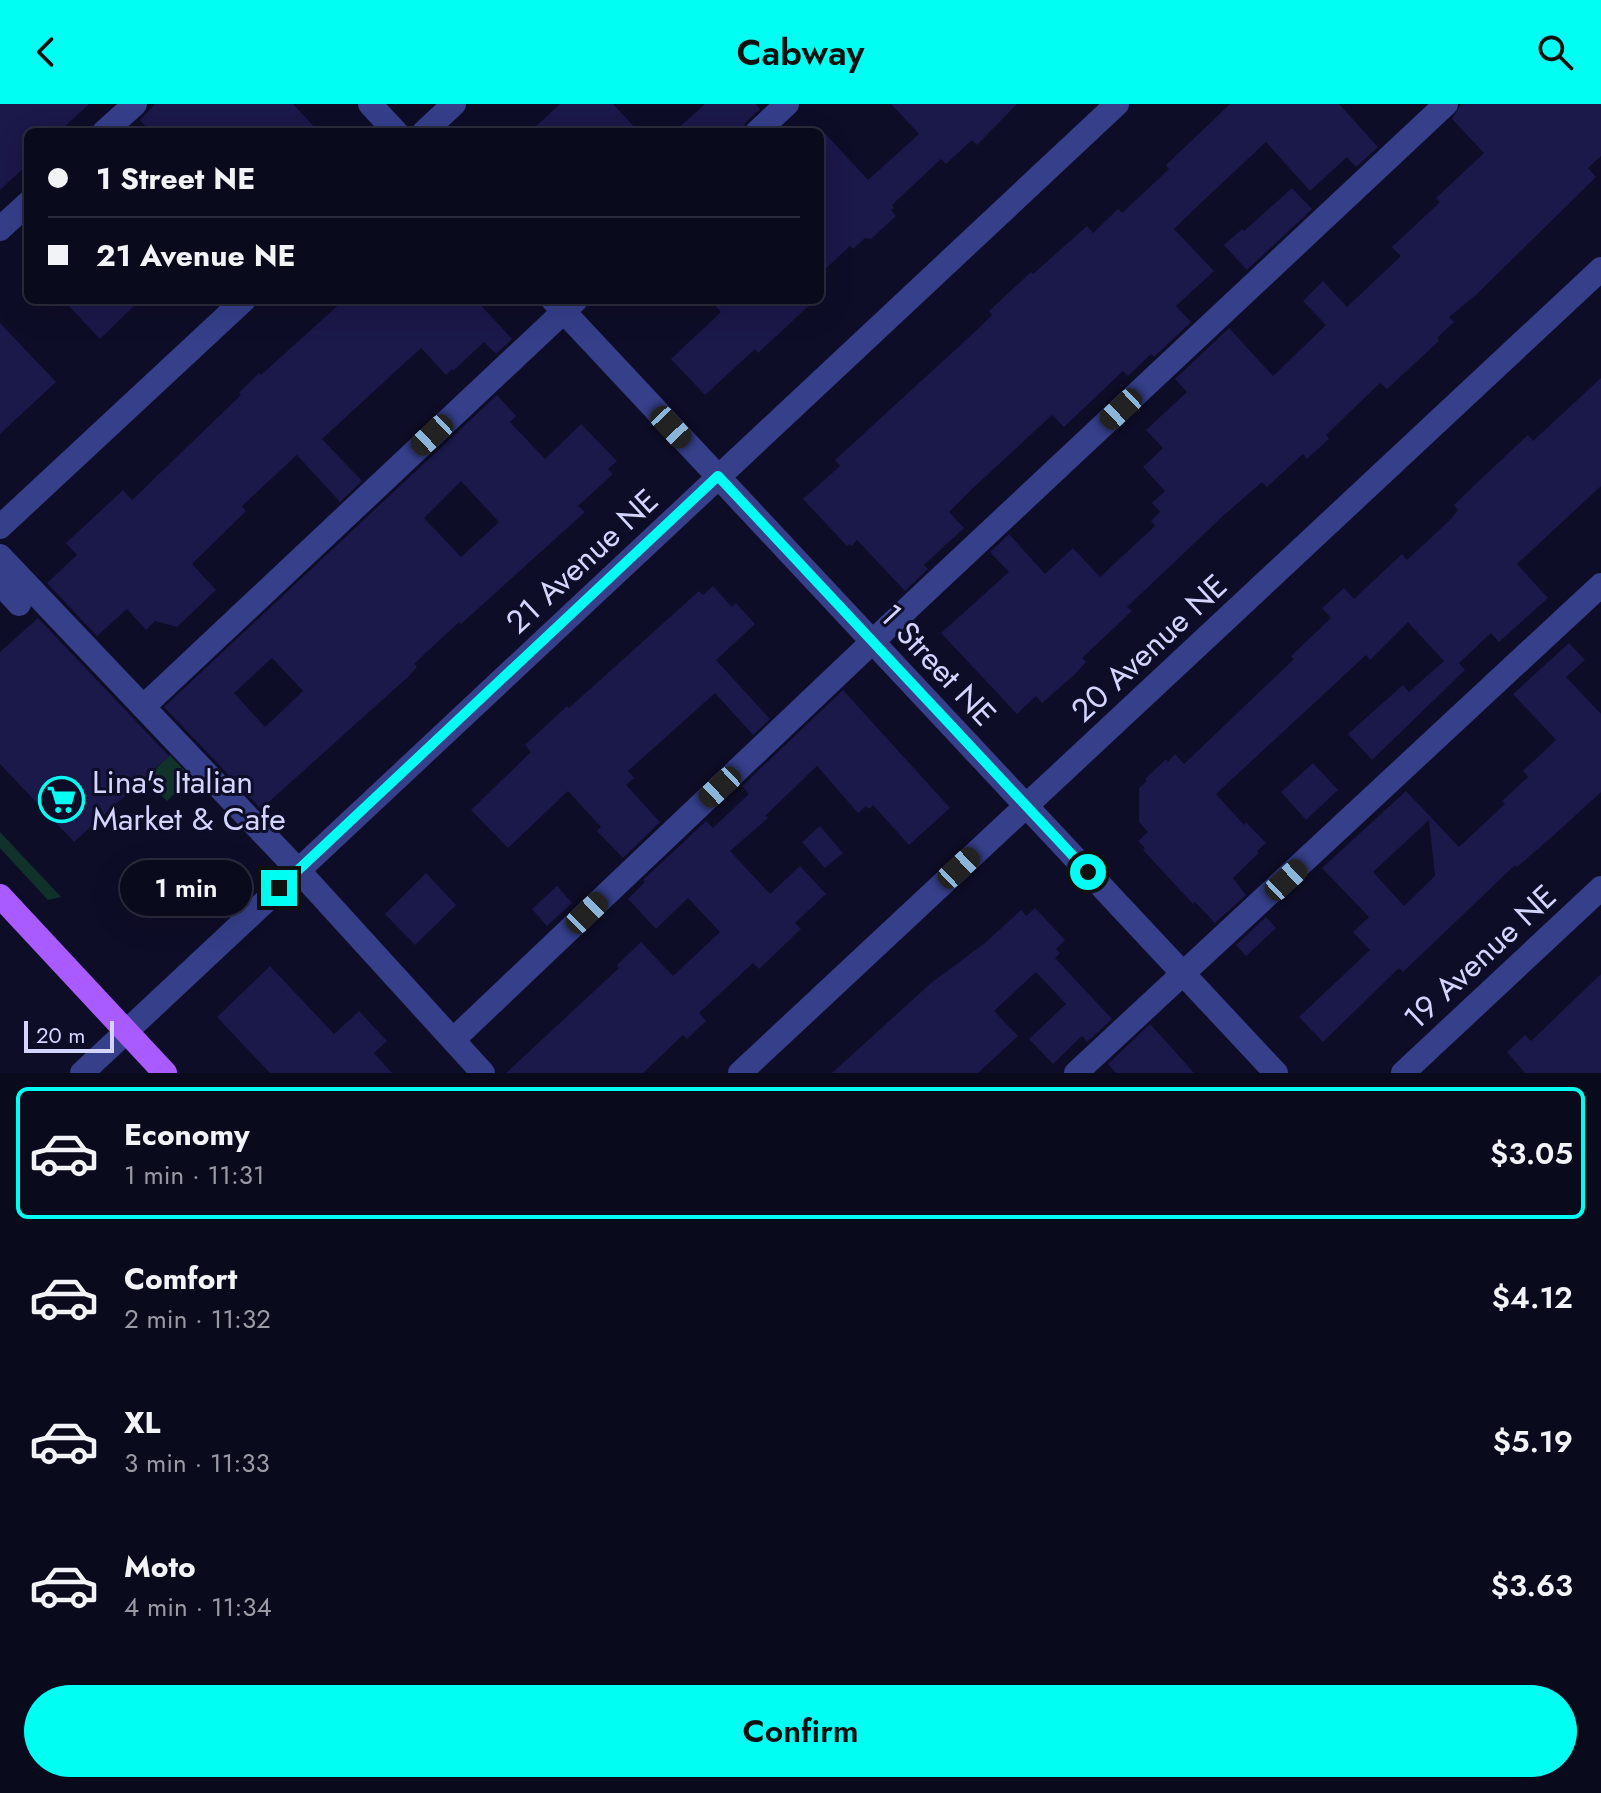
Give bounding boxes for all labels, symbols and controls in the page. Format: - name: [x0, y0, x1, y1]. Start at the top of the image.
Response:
- text: Cabway: [737, 26, 864, 78]
- icon: back: [24, 30, 68, 74]
- icon: search: [1533, 30, 1577, 74]
- text: 1 Street NE: [96, 157, 255, 200]
- text: 21 Avenue NE: [96, 234, 296, 277]
- car: [1095, 384, 1147, 434]
- car: [646, 401, 696, 453]
- car: [406, 410, 458, 460]
- street label: 21 Avenue NE: [495, 478, 669, 644]
- street label: 20 Avenue NE: [1061, 563, 1237, 733]
- street label: 1 Street NE: [869, 594, 1007, 736]
- place label: Lina's Italian Market & Cafe: [92, 759, 286, 842]
- car: [694, 762, 746, 812]
- supermarket icon: Lina's Italian Market & Cafe: [37, 776, 85, 824]
- car: [933, 843, 985, 893]
- route start: [1070, 854, 1106, 890]
- car: [1260, 855, 1312, 905]
- callout: 1 min: [119, 860, 251, 916]
- text: 1 min: [154, 869, 218, 907]
- route end: [261, 870, 297, 906]
- street label: 19 Avenue NE: [1393, 874, 1567, 1040]
- car: [561, 888, 613, 938]
- scale bar: [24, 1017, 114, 1053]
- text: 20 m: [36, 1019, 85, 1051]
- text: Economy: [124, 1113, 250, 1156]
- icon: car: [28, 1117, 100, 1189]
- text: $3.05: [1490, 1132, 1573, 1175]
- text: 1 min · 11:31: [124, 1156, 265, 1194]
- text: Comfort: [124, 1257, 237, 1300]
- icon: car: [28, 1261, 100, 1333]
- text: $4.12: [1492, 1276, 1573, 1319]
- text: 2 min · 11:32: [124, 1300, 271, 1338]
- text: XL: [124, 1401, 160, 1444]
- icon: car: [28, 1405, 100, 1477]
- text: $5.19: [1493, 1420, 1573, 1463]
- text: 3 min · 11:33: [124, 1444, 270, 1482]
- text: Moto: [124, 1545, 196, 1588]
- icon: car: [28, 1549, 100, 1621]
- text: $3.63: [1491, 1564, 1573, 1607]
- text: 4 min · 11:34: [124, 1588, 272, 1626]
- button: Confirm: [24, 1685, 1577, 1777]

